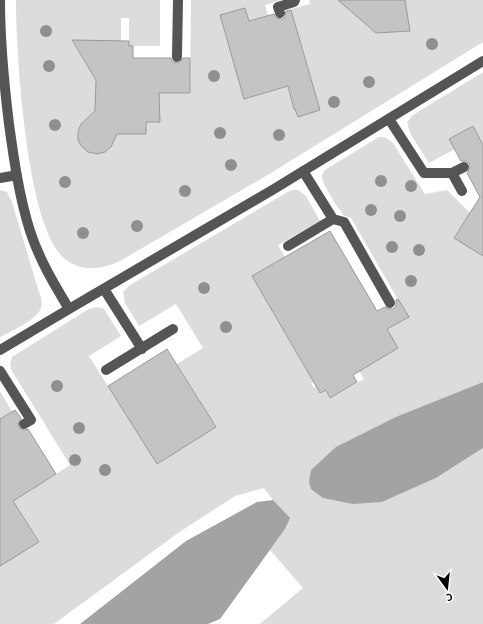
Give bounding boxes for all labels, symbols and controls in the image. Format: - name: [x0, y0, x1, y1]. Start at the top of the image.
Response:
- north arrow: [427, 568, 467, 608]
- text: С: [445, 591, 454, 603]

